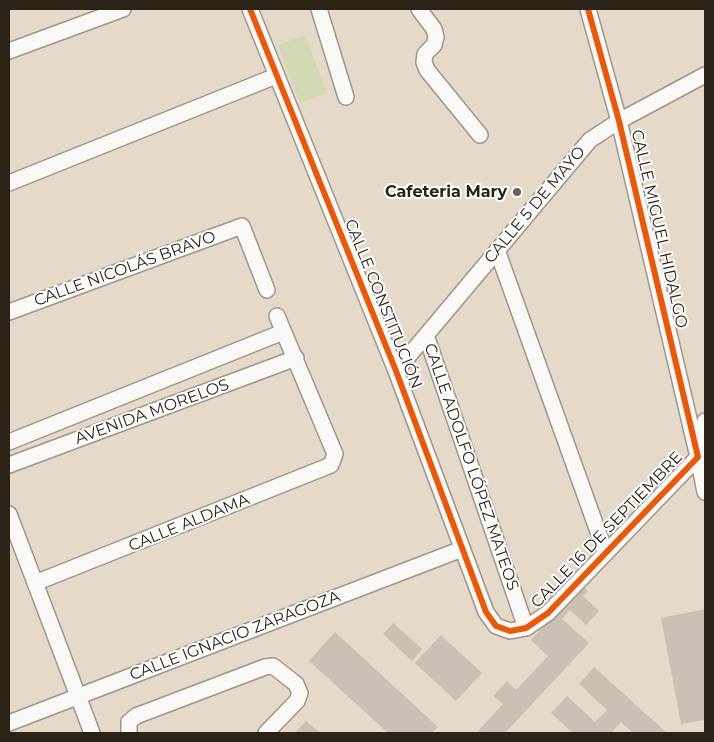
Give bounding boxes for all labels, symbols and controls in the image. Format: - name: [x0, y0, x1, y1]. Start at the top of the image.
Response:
- street label: CALLE MIGUEL HIDALGO: [627, 128, 691, 330]
- street label: CALLE 5 DE MAYO: [480, 143, 590, 267]
- place label: Cafeteria Mary: [385, 182, 507, 202]
- marker: Cafeteria Mary: [511, 186, 523, 198]
- street label: CALLE CONSTITUCIÓN: [340, 216, 426, 392]
- street label: CALLE NICOLÁS BRAVO: [31, 227, 219, 311]
- street label: CALLE ADOLFO LÓPEZ MATEOS: [420, 341, 522, 593]
- street label: AVENIDA MORELOS: [72, 375, 232, 449]
- street label: CALLE 16 DE SEPTIEMBRE: [527, 448, 687, 612]
- street label: CALLE ALDAMA: [126, 490, 252, 556]
- street label: CALLE IGNACIO ZARAGOZA: [127, 587, 343, 685]

